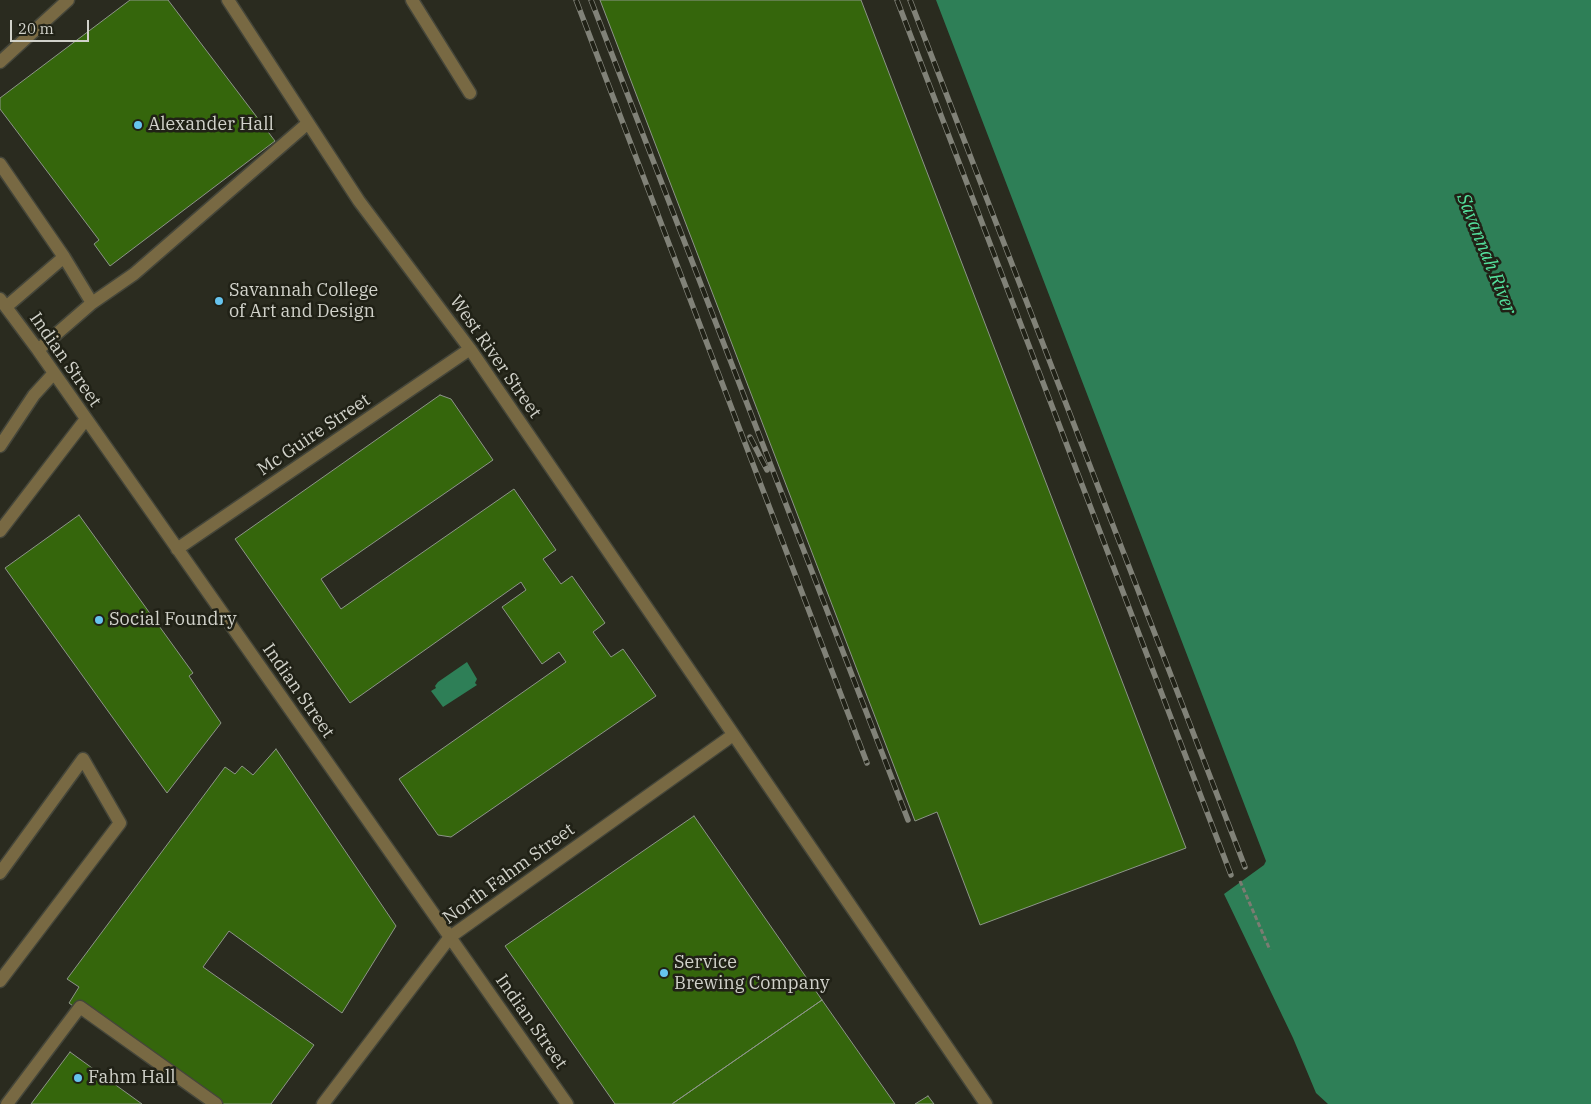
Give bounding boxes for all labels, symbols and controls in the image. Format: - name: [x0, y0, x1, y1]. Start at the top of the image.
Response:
- scale bar: [12, 10, 91, 42]
- text: 20 m: [18, 19, 54, 38]
- place label: Alexander Hall: [148, 114, 274, 136]
- marker: Alexander Hall: [132, 119, 144, 131]
- water label: Savannah River: [1451, 190, 1521, 318]
- place label: Savannah College of Art and Design: [229, 280, 378, 322]
- street label: West River Street: [445, 291, 545, 423]
- marker: Savannah College of Art and Design: [213, 295, 225, 307]
- street label: Indian Street: [24, 309, 106, 411]
- street label: Mc Guire Street: [254, 389, 374, 481]
- place label: Social Foundry: [109, 609, 237, 631]
- marker: Social Foundry: [93, 614, 105, 626]
- street label: Indian Street: [257, 640, 339, 742]
- street label: North Fahm Street: [439, 819, 579, 929]
- place label: Service Brewing Company: [674, 952, 830, 994]
- marker: Service Brewing Company: [658, 967, 670, 979]
- street label: Indian Street: [490, 971, 572, 1073]
- place label: Fahm Hall: [88, 1067, 176, 1089]
- marker: Fahm Hall: [72, 1072, 84, 1084]

